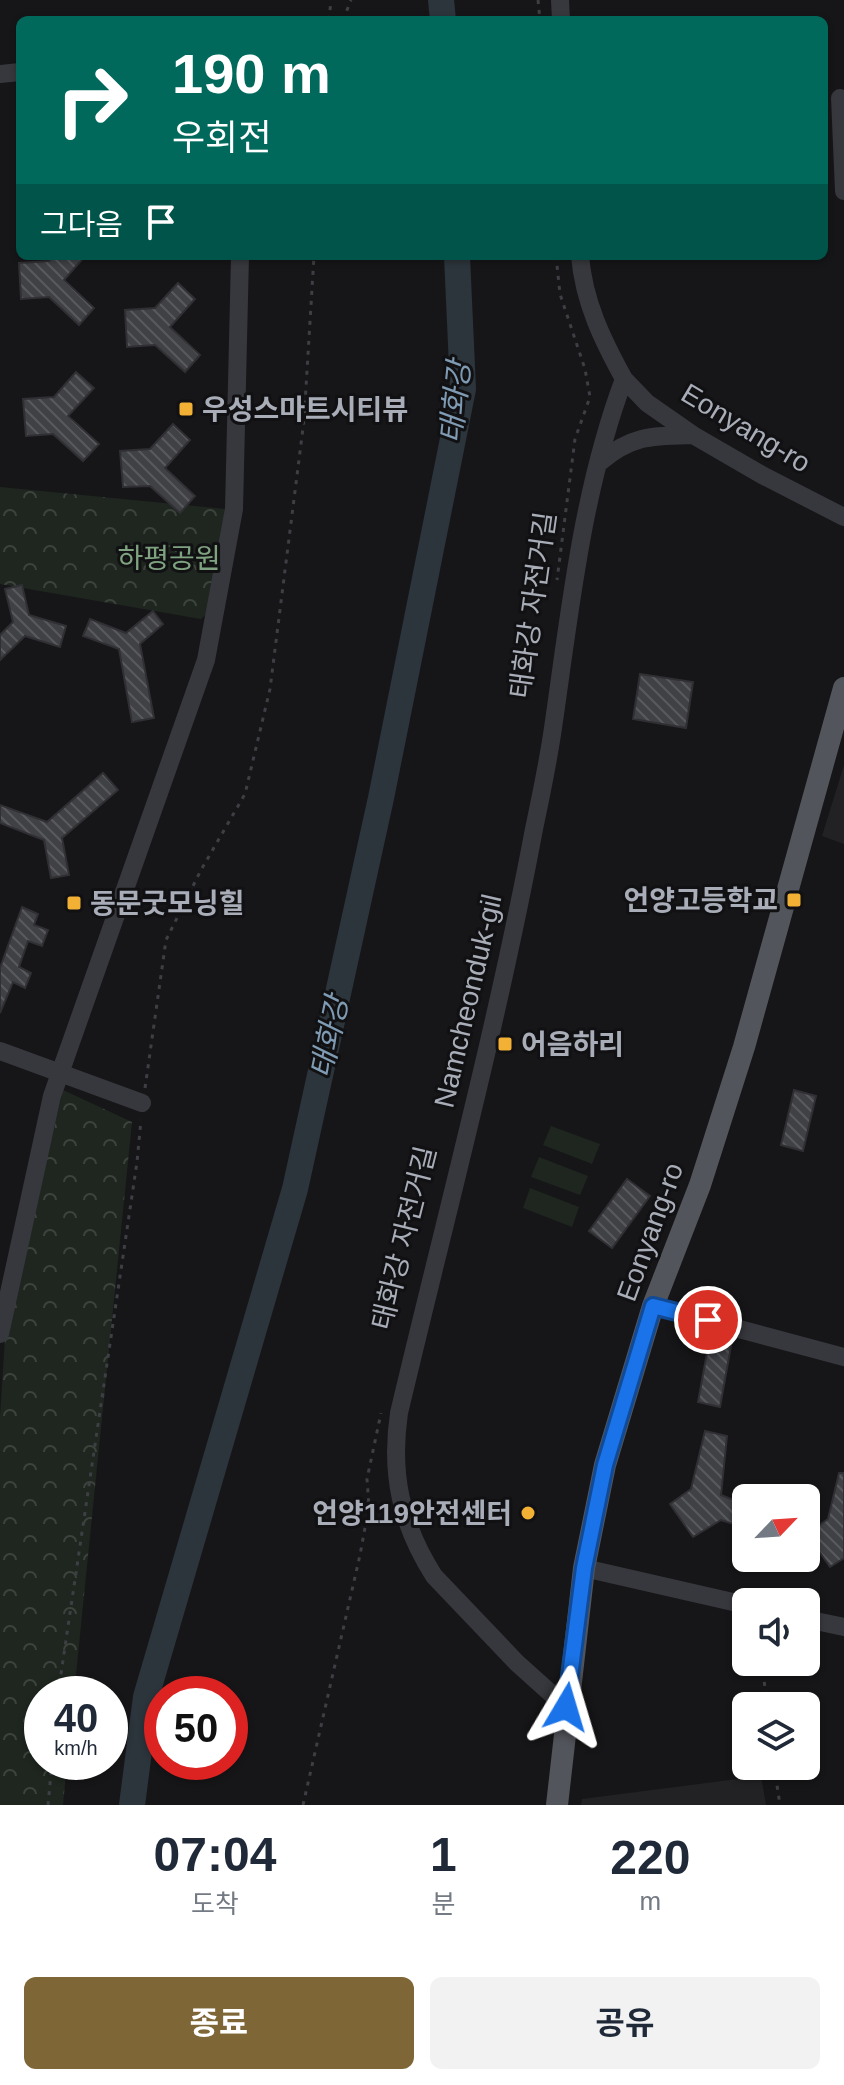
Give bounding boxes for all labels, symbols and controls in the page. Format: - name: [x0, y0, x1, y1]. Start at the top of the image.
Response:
- text: 190 m: [172, 42, 331, 105]
- icon: right: [40, 48, 144, 152]
- text: 우회전: [172, 117, 271, 158]
- icon: arrive: [139, 200, 183, 244]
- text: 그다음: [40, 208, 123, 241]
- water label: 태화강: [434, 356, 476, 445]
- street label: Eonyang-ro: [676, 377, 816, 479]
- place label: 우성스마트시티뷰: [202, 394, 408, 425]
- marker: 우성스마트시티뷰: [177, 400, 195, 418]
- street label: 태화강 자전거길: [505, 510, 561, 700]
- park label: 하평공원: [117, 543, 221, 574]
- place label: 언양고등학교: [623, 885, 778, 916]
- place label: 동문굿모닝힐: [90, 888, 245, 919]
- street label: Namcheonduk-gil: [428, 891, 508, 1111]
- marker: 언양고등학교: [785, 891, 803, 909]
- marker: 동문굿모닝힐: [65, 894, 83, 912]
- water label: 태화강: [304, 990, 354, 1081]
- place label: 어음하리: [521, 1029, 624, 1060]
- marker: 어음하리: [496, 1035, 514, 1053]
- street label: 태화강 자전거길: [366, 1143, 442, 1333]
- street label: Eonyang-ro: [611, 1159, 689, 1305]
- pin: [674, 1286, 742, 1354]
- icon: arrive: [686, 1298, 730, 1342]
- north arrow: [732, 1484, 820, 1572]
- map controls: [732, 1484, 820, 1780]
- place label: 언양119안전센터: [312, 1498, 512, 1529]
- marker: 언양119안전센터: [519, 1504, 537, 1522]
- button: sound: [732, 1588, 820, 1676]
- position arrow: [524, 1665, 608, 1749]
- speed limit sign: 50: [144, 1676, 248, 1780]
- button: layers: [732, 1692, 820, 1780]
- text: 40: [54, 1696, 98, 1740]
- text: km/h: [54, 1737, 98, 1759]
- text: 07:04: [154, 1828, 276, 1881]
- text: 1: [430, 1828, 457, 1881]
- text: 220: [610, 1831, 690, 1884]
- text: m: [640, 1886, 661, 1916]
- text: 도착: [191, 1889, 239, 1919]
- text: 분: [431, 1889, 455, 1919]
- button: 종료: [24, 1977, 414, 2069]
- button: 공유: [430, 1977, 820, 2069]

